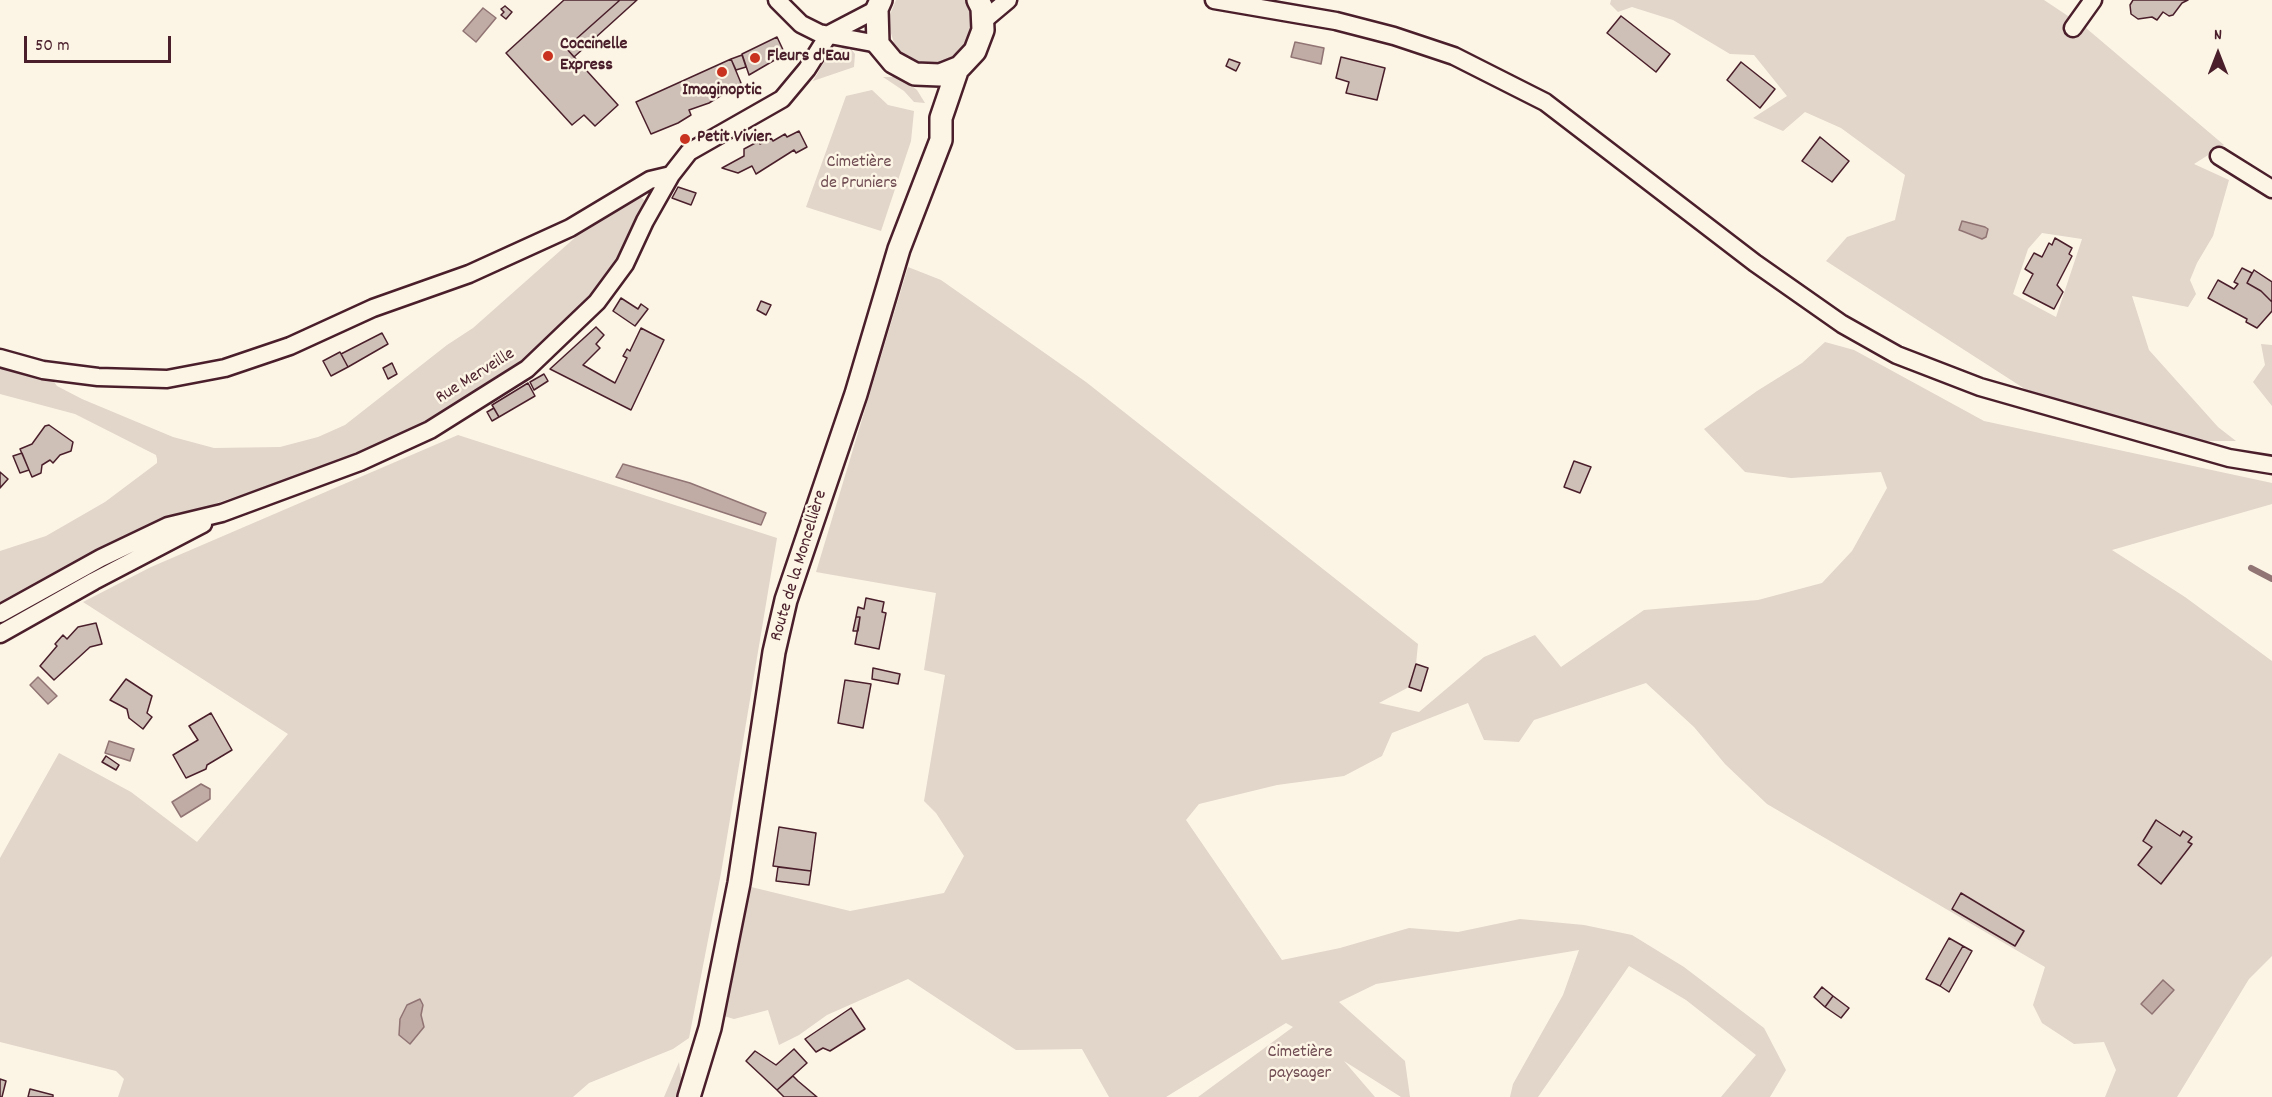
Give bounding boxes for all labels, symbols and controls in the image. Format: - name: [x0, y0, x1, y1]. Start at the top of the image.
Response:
- scale bar: [27, 24, 174, 62]
- north arrow: [2188, 24, 2248, 84]
- text: N: [2214, 24, 2222, 47]
- text: 50 m: [35, 34, 70, 59]
- place label: Coccinelle Express: [560, 35, 627, 78]
- place label: Fleurs d'Eau: [767, 47, 850, 69]
- marker: Coccinelle Express: [541, 49, 555, 63]
- marker: Fleurs d'Eau: [748, 51, 762, 65]
- marker: Imaginoptic: [715, 65, 729, 79]
- place label: Imaginoptic: [682, 81, 762, 103]
- place label: Petit Vivier: [697, 128, 771, 150]
- marker: Petit Vivier: [678, 132, 692, 146]
- park label: Cimetière de Pruniers: [821, 153, 897, 195]
- street label: Rue Merveille: [433, 344, 519, 410]
- street label: Route de la Moncellière: [767, 488, 833, 644]
- park label: Cimetière paysager: [1268, 1043, 1332, 1086]

